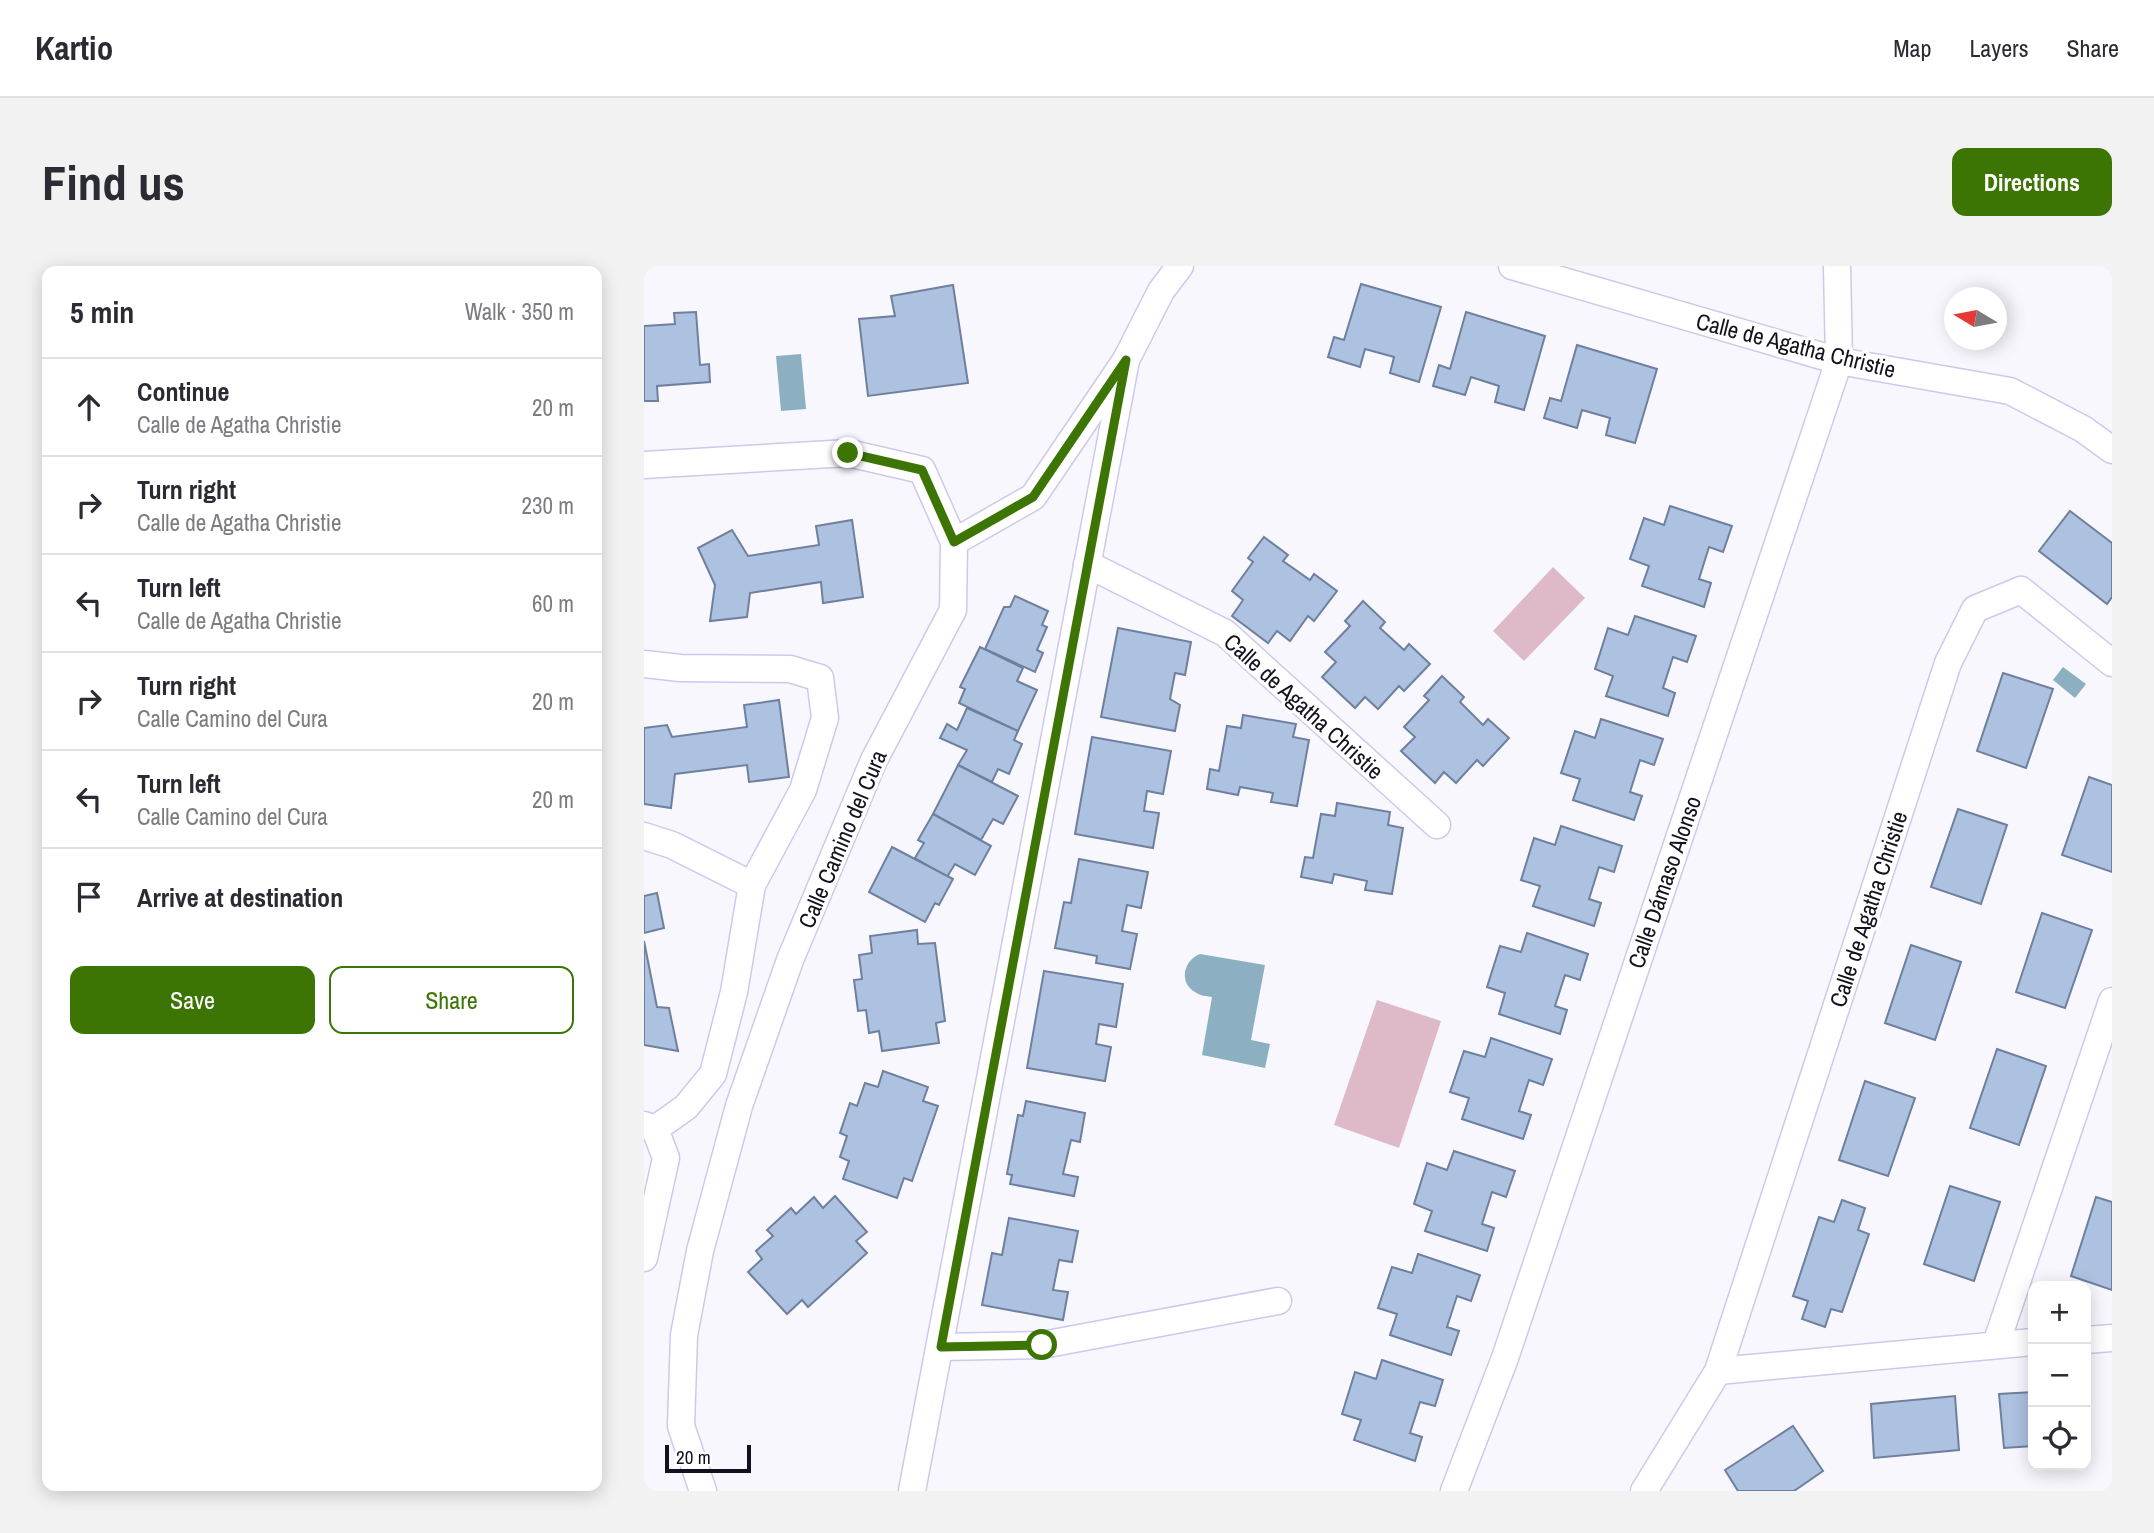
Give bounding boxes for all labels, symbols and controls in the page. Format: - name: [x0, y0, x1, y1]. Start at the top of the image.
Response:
- text: Kartio: [35, 26, 113, 70]
- text: Map: [1893, 32, 1931, 64]
- text: Layers: [1969, 32, 2028, 64]
- text: Share: [2066, 32, 2119, 64]
- button: Directions: [1952, 148, 2112, 216]
- text: Find us: [42, 149, 185, 215]
- north arrow: [1944, 287, 2007, 350]
- text: 5 min: [70, 292, 134, 332]
- text: Walk · 350 m: [465, 296, 574, 327]
- street label: Calle de Agatha Christie: [1693, 305, 1899, 385]
- text: Continue: [137, 374, 229, 409]
- icon: ahead: [70, 388, 108, 426]
- text: 20 m: [532, 392, 574, 423]
- text: Calle de Agatha Christie: [137, 409, 341, 440]
- route end: [832, 437, 863, 468]
- text: Turn right: [137, 472, 236, 507]
- icon: right: [70, 486, 108, 524]
- text: 230 m: [522, 490, 574, 521]
- text: Calle de Agatha Christie: [137, 507, 341, 538]
- text: Turn left: [137, 570, 221, 605]
- icon: left: [70, 584, 108, 622]
- text: 60 m: [532, 588, 574, 619]
- text: Calle de Agatha Christie: [137, 605, 341, 636]
- street label: Calle de Agatha Christie: [1218, 626, 1390, 786]
- text: Turn right: [137, 668, 236, 703]
- icon: right: [70, 682, 108, 720]
- text: 20 m: [532, 686, 574, 717]
- text: Calle Camino del Cura: [137, 703, 328, 734]
- street label: Calle Camino del Cura: [790, 745, 894, 933]
- text: Turn left: [137, 766, 221, 801]
- icon: left: [70, 780, 108, 818]
- text: 20 m: [532, 784, 574, 815]
- street label: Calle Dámaso Alonso: [1620, 792, 1708, 972]
- text: Calle Camino del Cura: [137, 801, 328, 832]
- street label: Calle de Agatha Christie: [1822, 807, 1914, 1011]
- icon: arrive: [70, 878, 108, 916]
- text: Arrive at destination: [137, 880, 343, 915]
- button: Save: [70, 966, 315, 1034]
- button: Share: [329, 966, 574, 1034]
- map controls: [2028, 1281, 2091, 1470]
- button: +: [2028, 1281, 2091, 1344]
- route start: [1026, 1329, 1057, 1360]
- button: −: [2028, 1344, 2091, 1407]
- button: locate: [2028, 1407, 2091, 1470]
- scale bar: [665, 1442, 751, 1474]
- text: 20 m: [676, 1444, 711, 1470]

